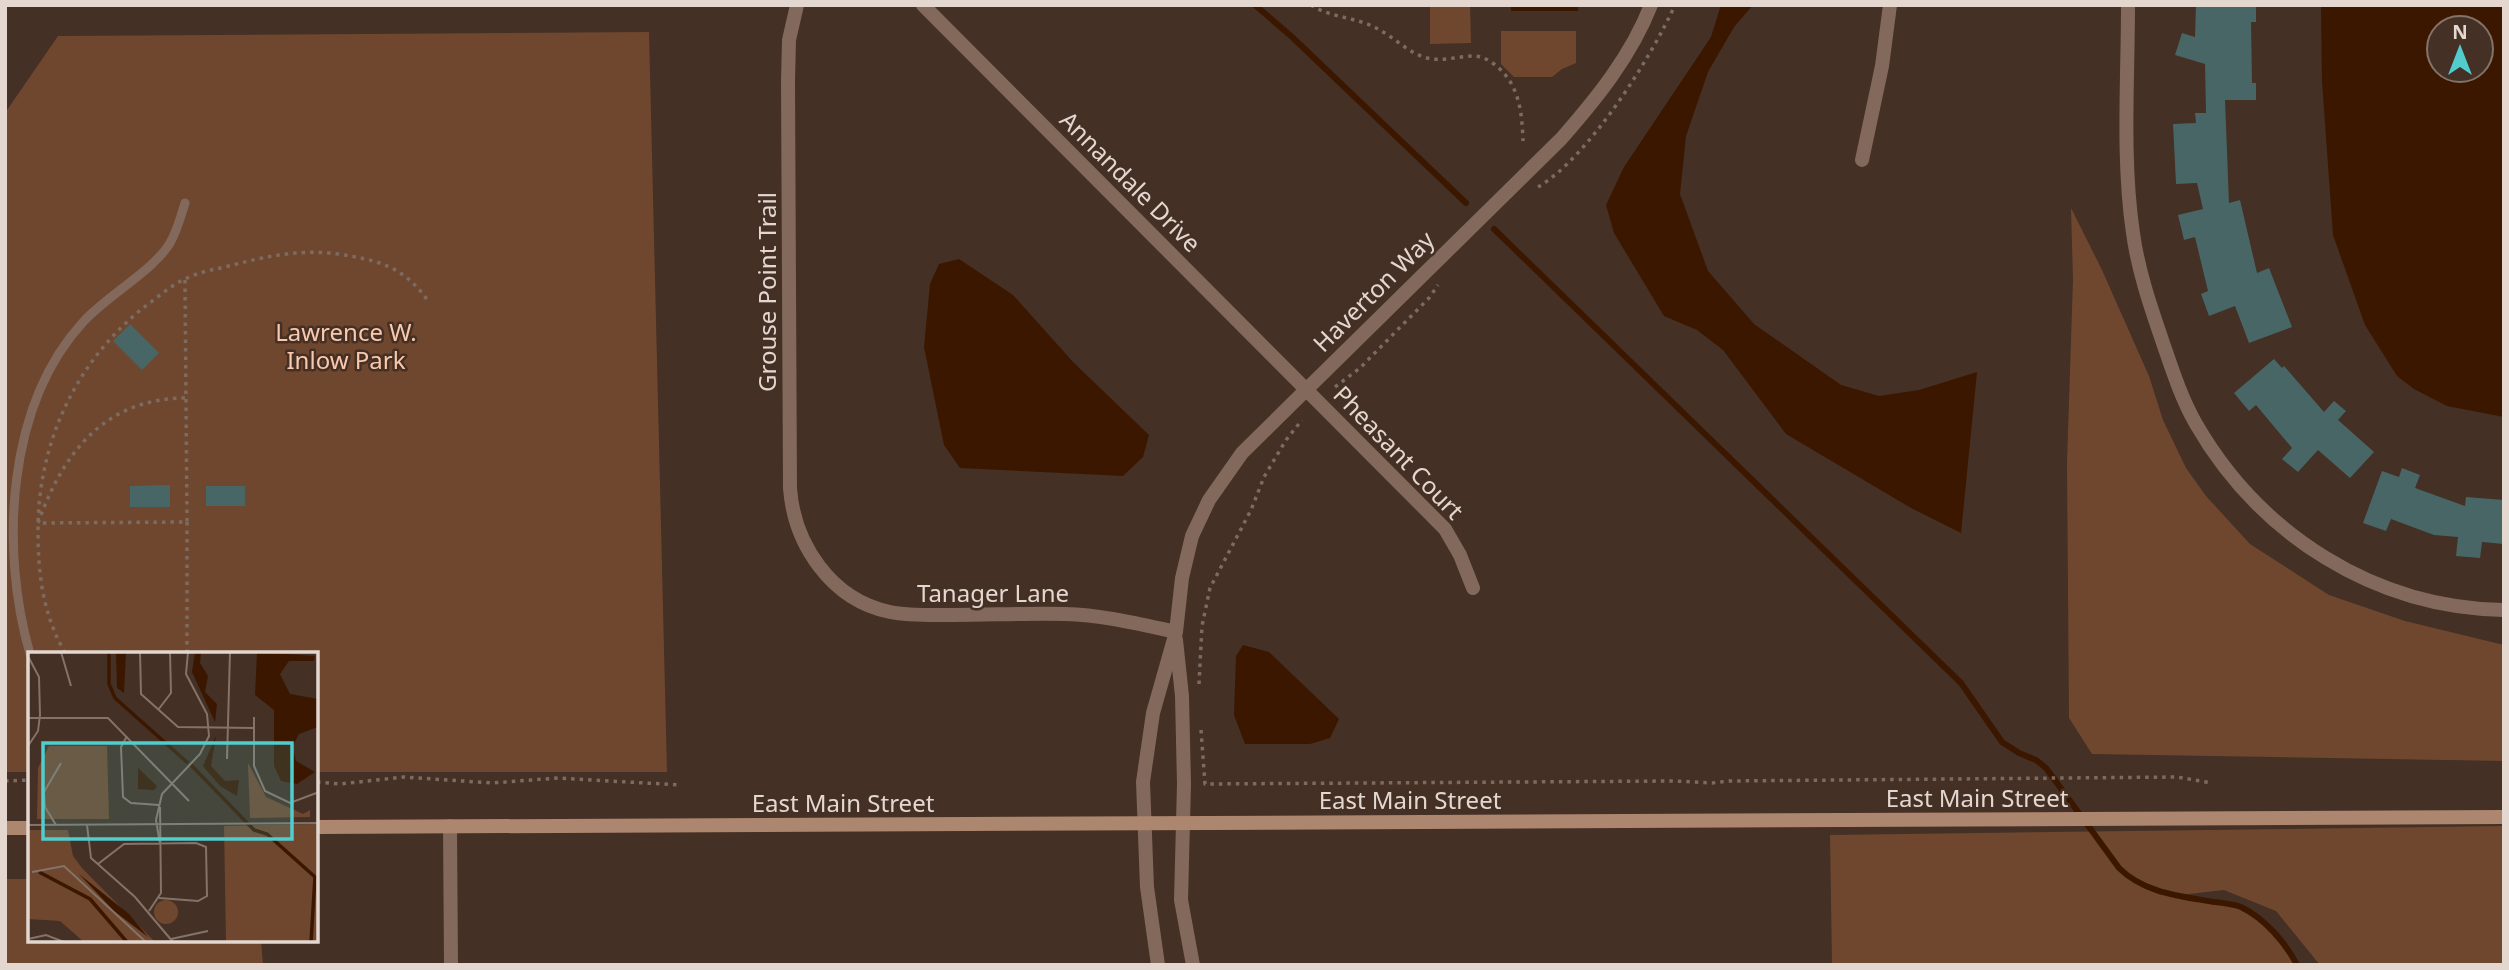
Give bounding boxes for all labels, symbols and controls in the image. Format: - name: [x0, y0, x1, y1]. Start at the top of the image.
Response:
- north arrow: [2425, 14, 2495, 84]
- text: N: [2452, 19, 2468, 45]
- street label: Annandale Drive: [1053, 103, 1209, 259]
- street label: Grouse Point Trail: [750, 192, 783, 392]
- street label: Haverton Way: [1305, 223, 1441, 359]
- park label: Lawrence W. Inlow Park: [275, 315, 417, 376]
- street label: Pheasant Court: [1327, 378, 1472, 526]
- street label: Tanager Lane: [917, 576, 1069, 609]
- inset map: [28, 652, 318, 942]
- street label: East Main Street: [1886, 781, 2069, 814]
- street label: East Main Street: [1319, 783, 1502, 816]
- street label: East Main Street: [752, 786, 935, 819]

